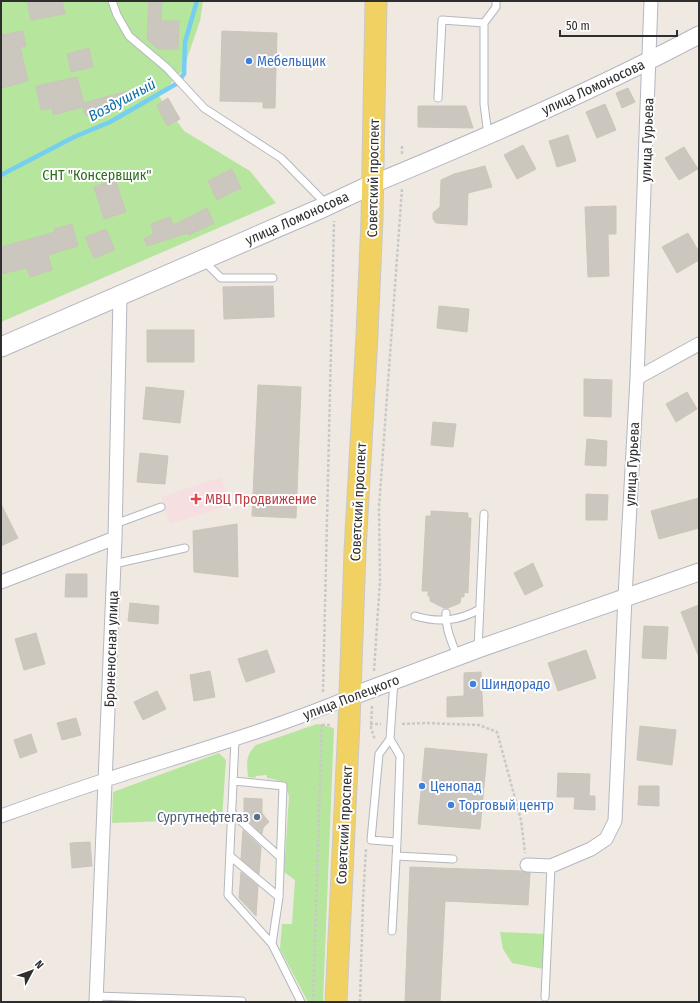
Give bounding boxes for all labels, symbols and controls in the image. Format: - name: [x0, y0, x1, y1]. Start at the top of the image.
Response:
- scale bar: [560, 12, 677, 38]
- text: 50 m: [566, 19, 590, 33]
- place label: Мебельщик: [257, 53, 326, 70]
- marker: Мебельщик: [244, 56, 254, 66]
- street label: улица Ломоносова: [539, 56, 647, 119]
- water label: Воздушный: [85, 75, 159, 125]
- street label: улица Гурьева: [638, 97, 657, 183]
- street label: Советский проспект: [364, 118, 383, 238]
- park label: СНТ "Консервщик": [42, 167, 152, 184]
- street label: улица Ломоносова: [243, 188, 352, 249]
- street label: улица Гурьева: [622, 421, 643, 507]
- street label: Советский проспект: [347, 442, 370, 562]
- place label: МВЦ Продвижение: [205, 491, 317, 508]
- marker: МВЦ Продвижение: [190, 493, 202, 505]
- street label: Броненосная улица: [101, 590, 122, 708]
- street label: улица Полецкого: [301, 671, 402, 724]
- place label: Шиндорадо: [481, 676, 550, 693]
- marker: Шиндорадо: [468, 679, 478, 689]
- street label: Советский проспект: [333, 765, 356, 885]
- place label: Ценопад: [430, 778, 482, 795]
- marker: Ценопад: [417, 781, 427, 791]
- place label: Торговый центр: [459, 797, 554, 814]
- marker: Торговый центр: [446, 800, 456, 810]
- place label: Сургутнефтегаз: [157, 809, 249, 826]
- marker: Сургутнефтегаз: [252, 812, 262, 822]
- north arrow: [12, 951, 52, 991]
- text: N: [32, 958, 46, 972]

